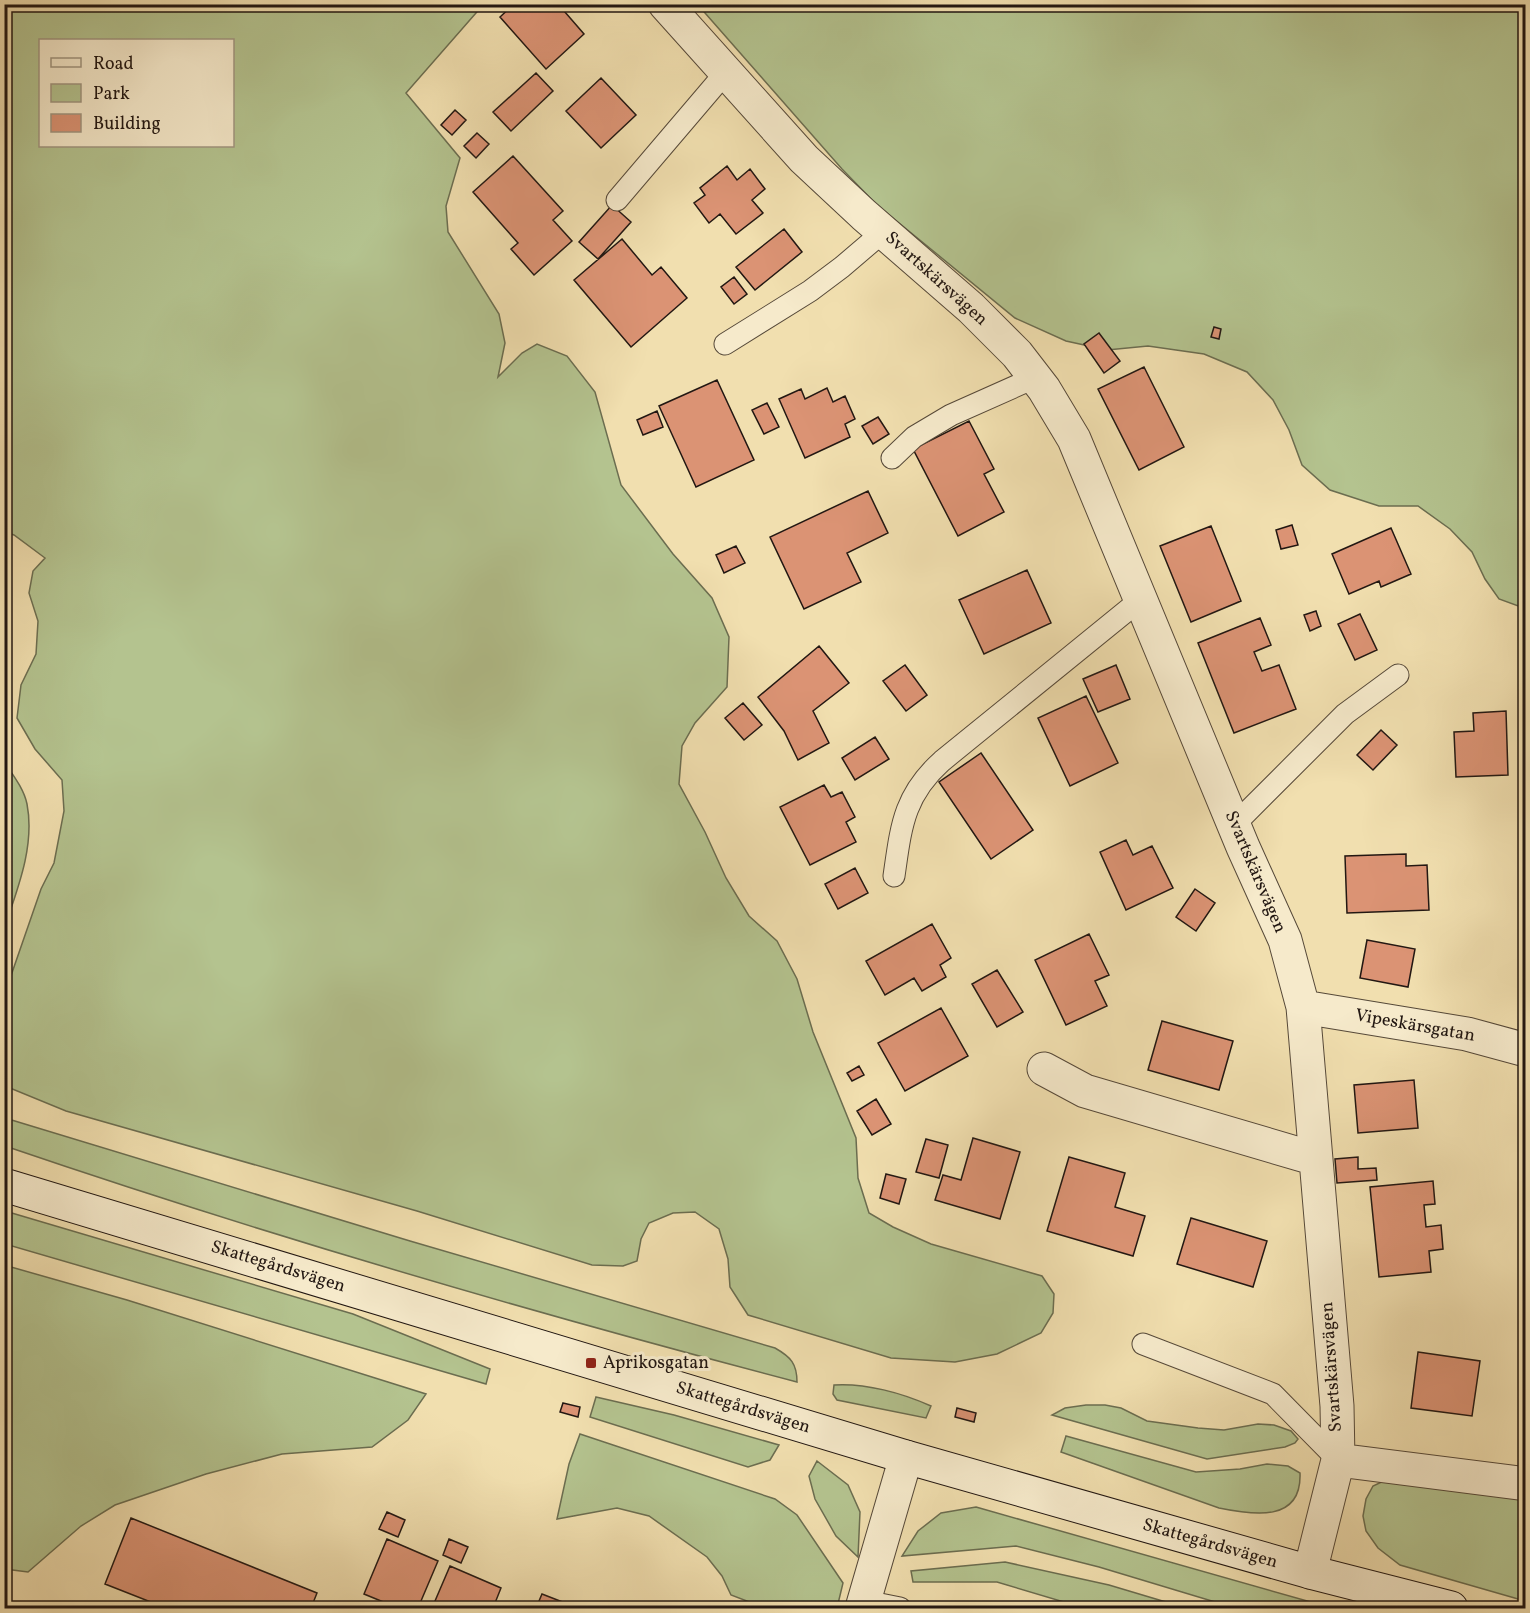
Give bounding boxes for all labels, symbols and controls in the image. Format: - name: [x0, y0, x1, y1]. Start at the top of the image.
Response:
- legend: [39, 39, 234, 147]
- text: Road: [93, 52, 134, 77]
- text: Park: [93, 82, 130, 107]
- text: Building: [93, 112, 161, 137]
- street label: Svartskärsvägen: [879, 226, 993, 332]
- street label: Svartskärsvägen: [1218, 807, 1292, 937]
- street label: Vipeskärsgatan: [1353, 1003, 1477, 1049]
- street label: Skattegårdsvägen: [208, 1235, 349, 1299]
- street label: Svartskärsvägen: [1315, 1301, 1349, 1433]
- place label: Aprikosgatan: [603, 1351, 709, 1376]
- marker: Aprikosgatan: [584, 1356, 598, 1370]
- street label: Skattegårdsvägen: [673, 1376, 814, 1440]
- street label: Skattegårdsvägen: [1140, 1513, 1281, 1575]

